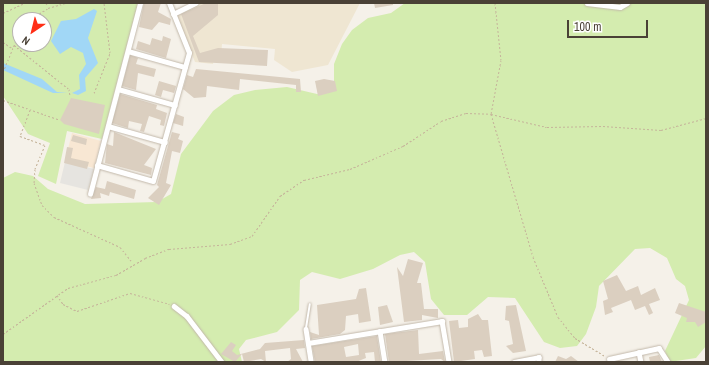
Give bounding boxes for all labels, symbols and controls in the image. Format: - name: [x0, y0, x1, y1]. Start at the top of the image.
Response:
- north arrow: [12, 12, 52, 52]
- scale bar: [569, 12, 650, 38]
- text: 100 m: [574, 19, 601, 35]
- text: N: [19, 33, 32, 49]

